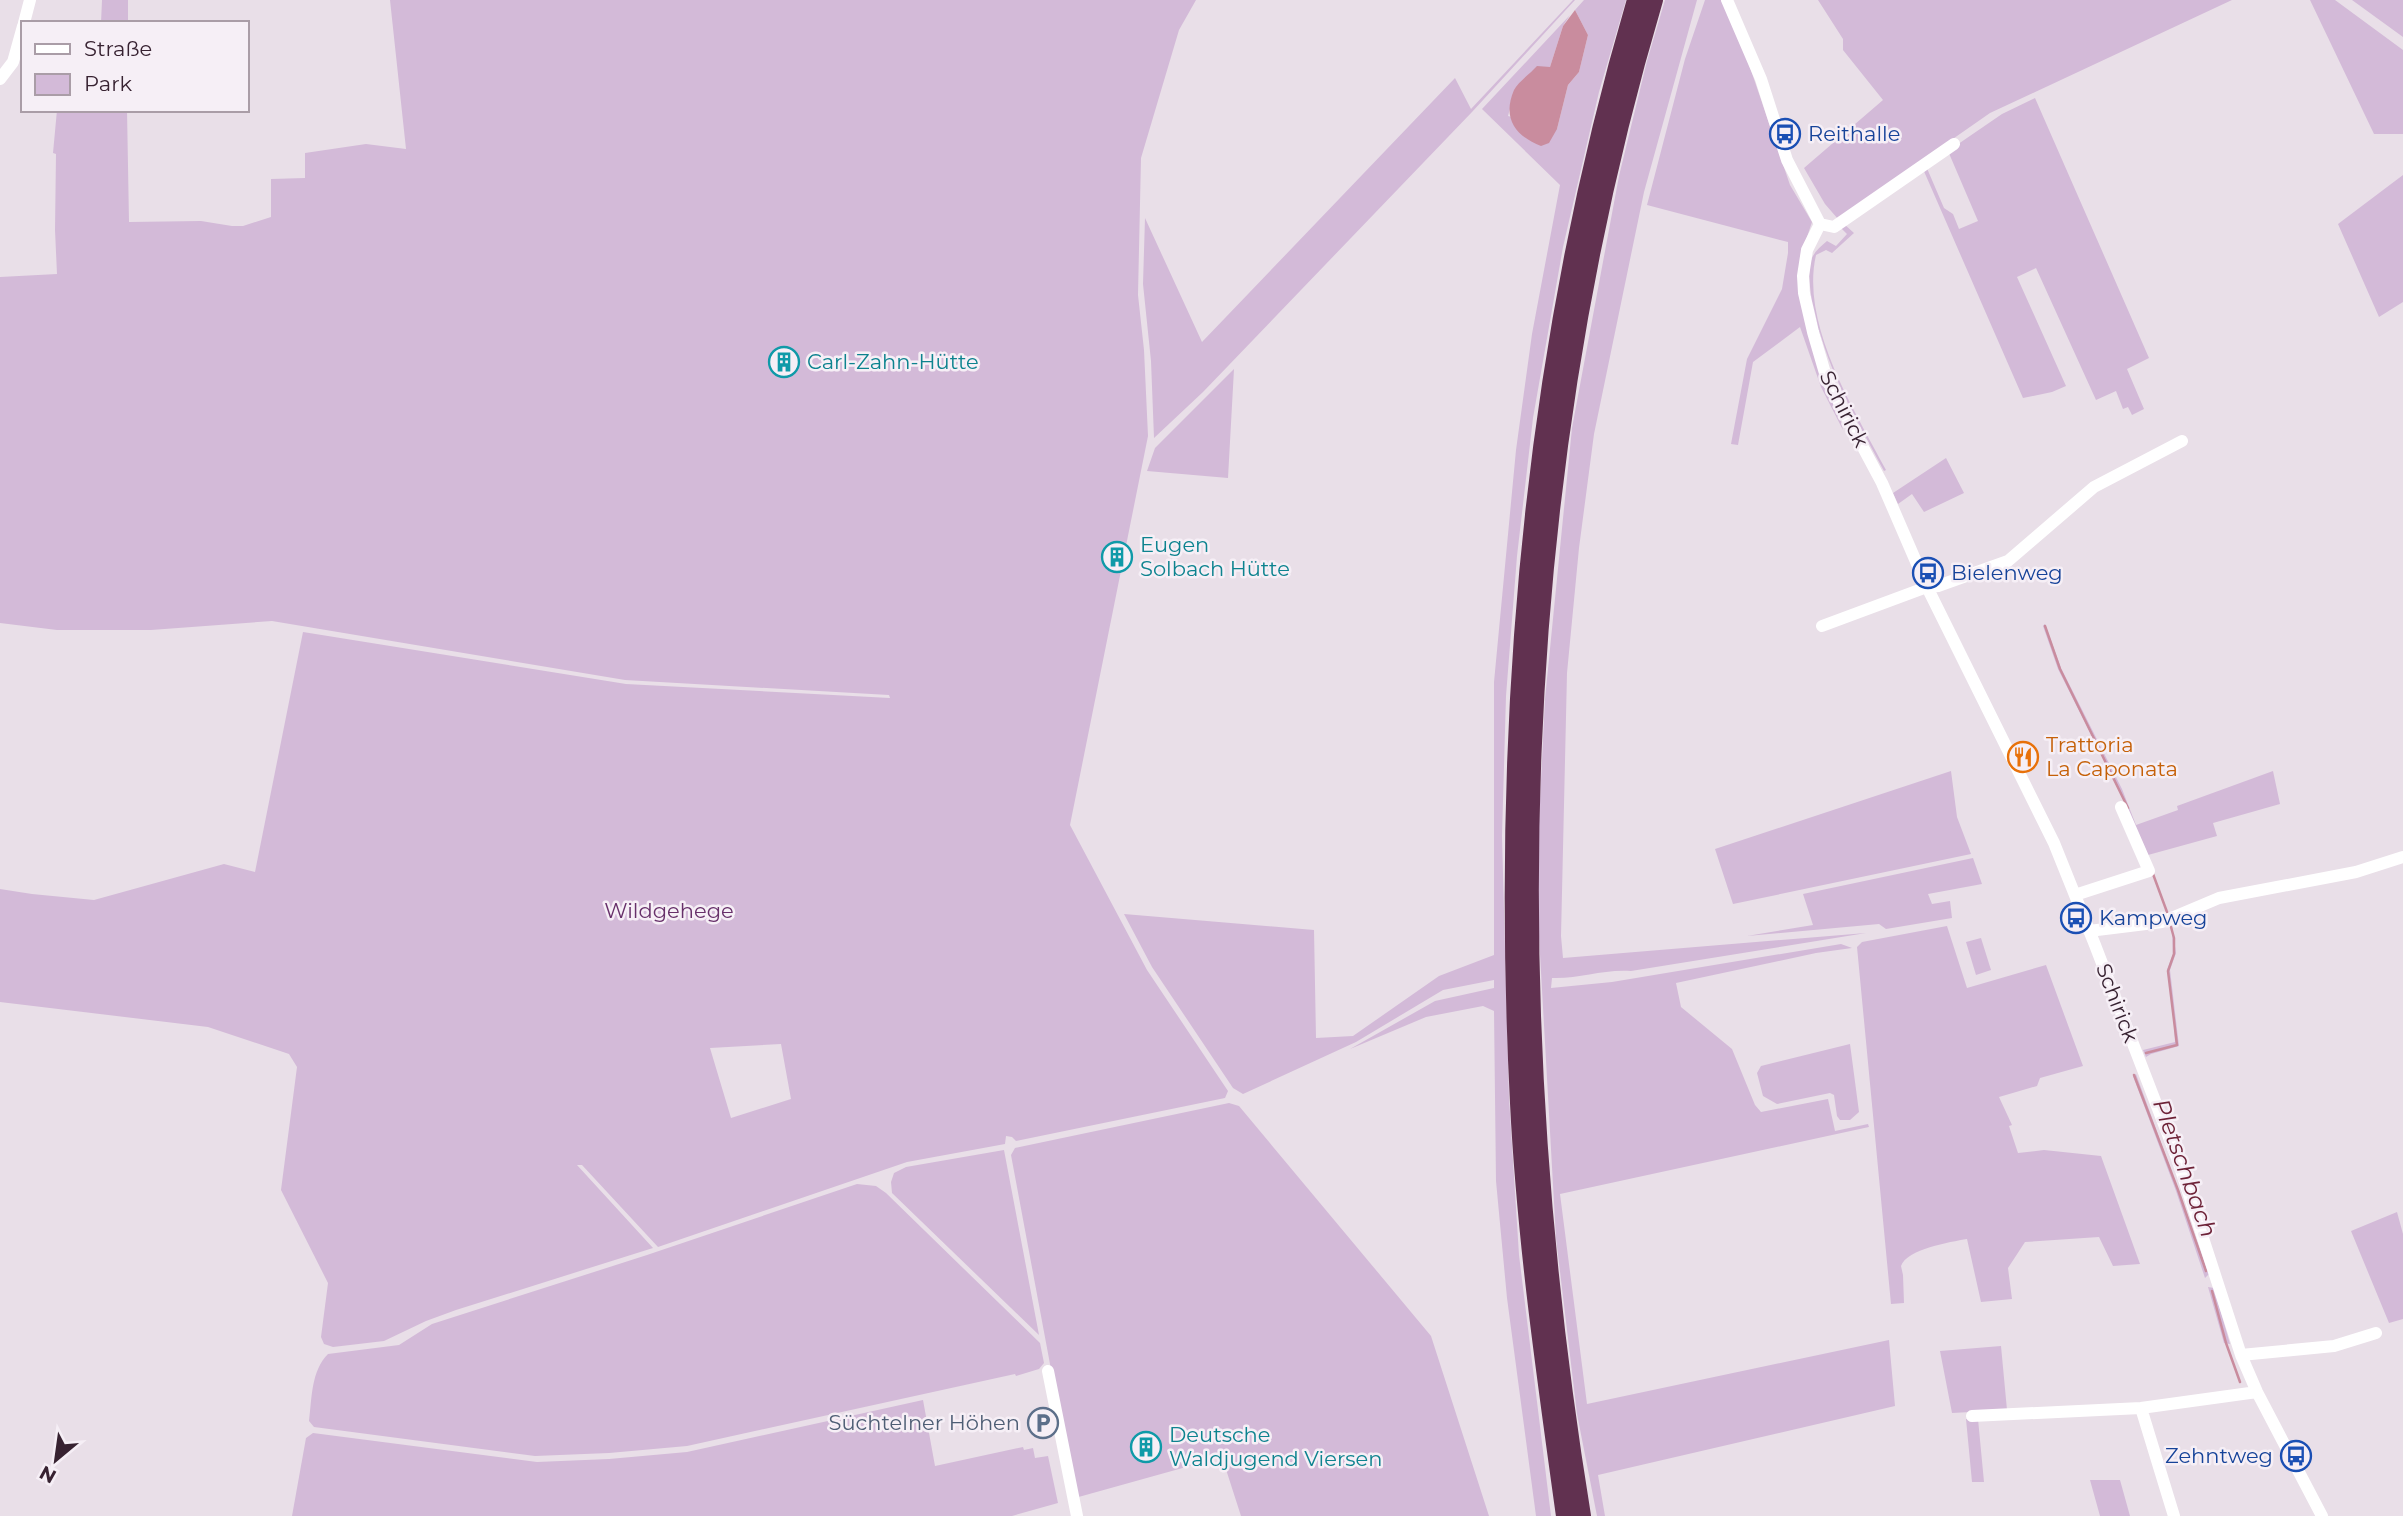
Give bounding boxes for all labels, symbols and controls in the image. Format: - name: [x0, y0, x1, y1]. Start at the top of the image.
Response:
- legend: [21, 21, 248, 112]
- text: Straße: [84, 36, 152, 61]
- text: Park: [84, 71, 132, 96]
- bus stop icon: Reithalle: [1768, 117, 1802, 151]
- place label: Reithalle: [1808, 121, 1900, 146]
- building icon: Carl-Zahn-Hütte: [767, 345, 801, 379]
- place label: Carl-Zahn-Hütte: [807, 349, 979, 374]
- street label: Schirick: [1815, 366, 1875, 452]
- place label: Eugen Solbach Hütte: [1140, 532, 1290, 581]
- building icon: Eugen Solbach Hütte: [1100, 540, 1134, 574]
- bus stop icon: Bielenweg: [1911, 556, 1945, 590]
- place label: Bielenweg: [1951, 560, 2063, 585]
- place label: Trattoria La Caponata: [2046, 732, 2178, 781]
- restaurant icon: Trattoria La Caponata: [2006, 740, 2040, 774]
- park label: Wildgehege: [604, 898, 734, 923]
- bus stop icon: Kampweg: [2059, 901, 2093, 935]
- place label: Kampweg: [2099, 905, 2207, 930]
- street label: Schirick: [2091, 960, 2144, 1046]
- water label: Pletschbach: [2147, 1095, 2223, 1241]
- parking icon: Süchtelner Höhen: [1026, 1406, 1060, 1440]
- place label: Süchtelner Höhen: [829, 1410, 1020, 1435]
- place label: Deutsche Waldjugend Viersen: [1169, 1422, 1382, 1471]
- north arrow: [21, 1425, 91, 1495]
- building icon: Deutsche Waldjugend Viersen: [1129, 1430, 1163, 1464]
- bus stop icon: Zehntweg: [2279, 1439, 2313, 1473]
- place label: Zehntweg: [2165, 1443, 2273, 1468]
- text: N: [36, 1461, 60, 1488]

